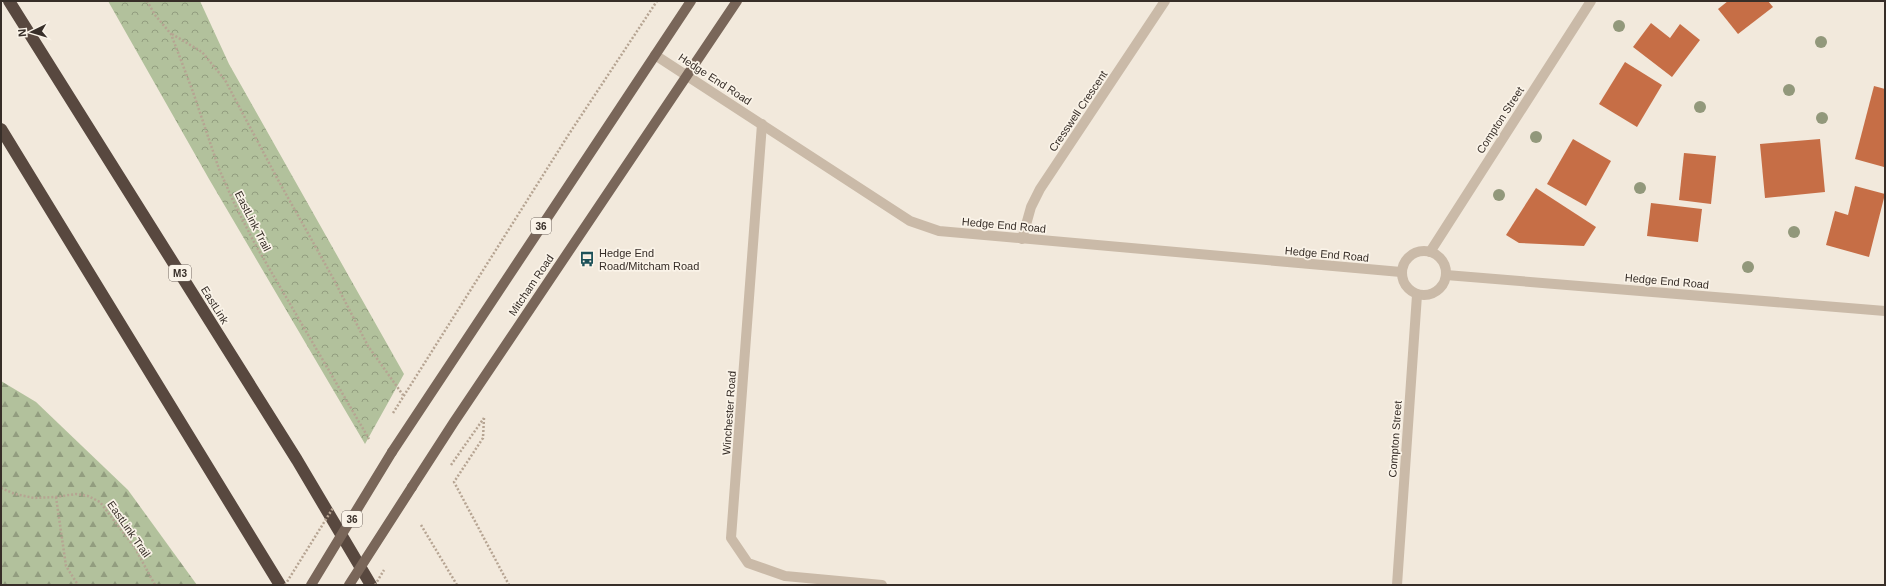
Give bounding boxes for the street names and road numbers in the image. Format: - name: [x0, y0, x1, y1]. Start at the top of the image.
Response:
- street label: Hedge End Road: [676, 51, 754, 107]
- street label: Cresswell Crescent: [1047, 68, 1109, 154]
- street label: Compton Street: [1474, 84, 1526, 156]
- street label: EastLink Trail: [233, 189, 273, 253]
- street label: Hedge End Road: [961, 215, 1047, 235]
- road number: 36: [531, 218, 551, 234]
- street label: Hedge End Road: [1284, 244, 1370, 264]
- street label: Mitcham Road: [506, 252, 556, 318]
- road number: M3: [169, 265, 191, 281]
- street label: Hedge End Road: [1624, 271, 1710, 291]
- street label: EastLink: [199, 284, 232, 326]
- street label: Winchester Road: [720, 370, 738, 456]
- street label: Compton Street: [1386, 400, 1404, 478]
- street label: EastLink Trail: [105, 499, 153, 559]
- road number: 36: [342, 511, 362, 527]

